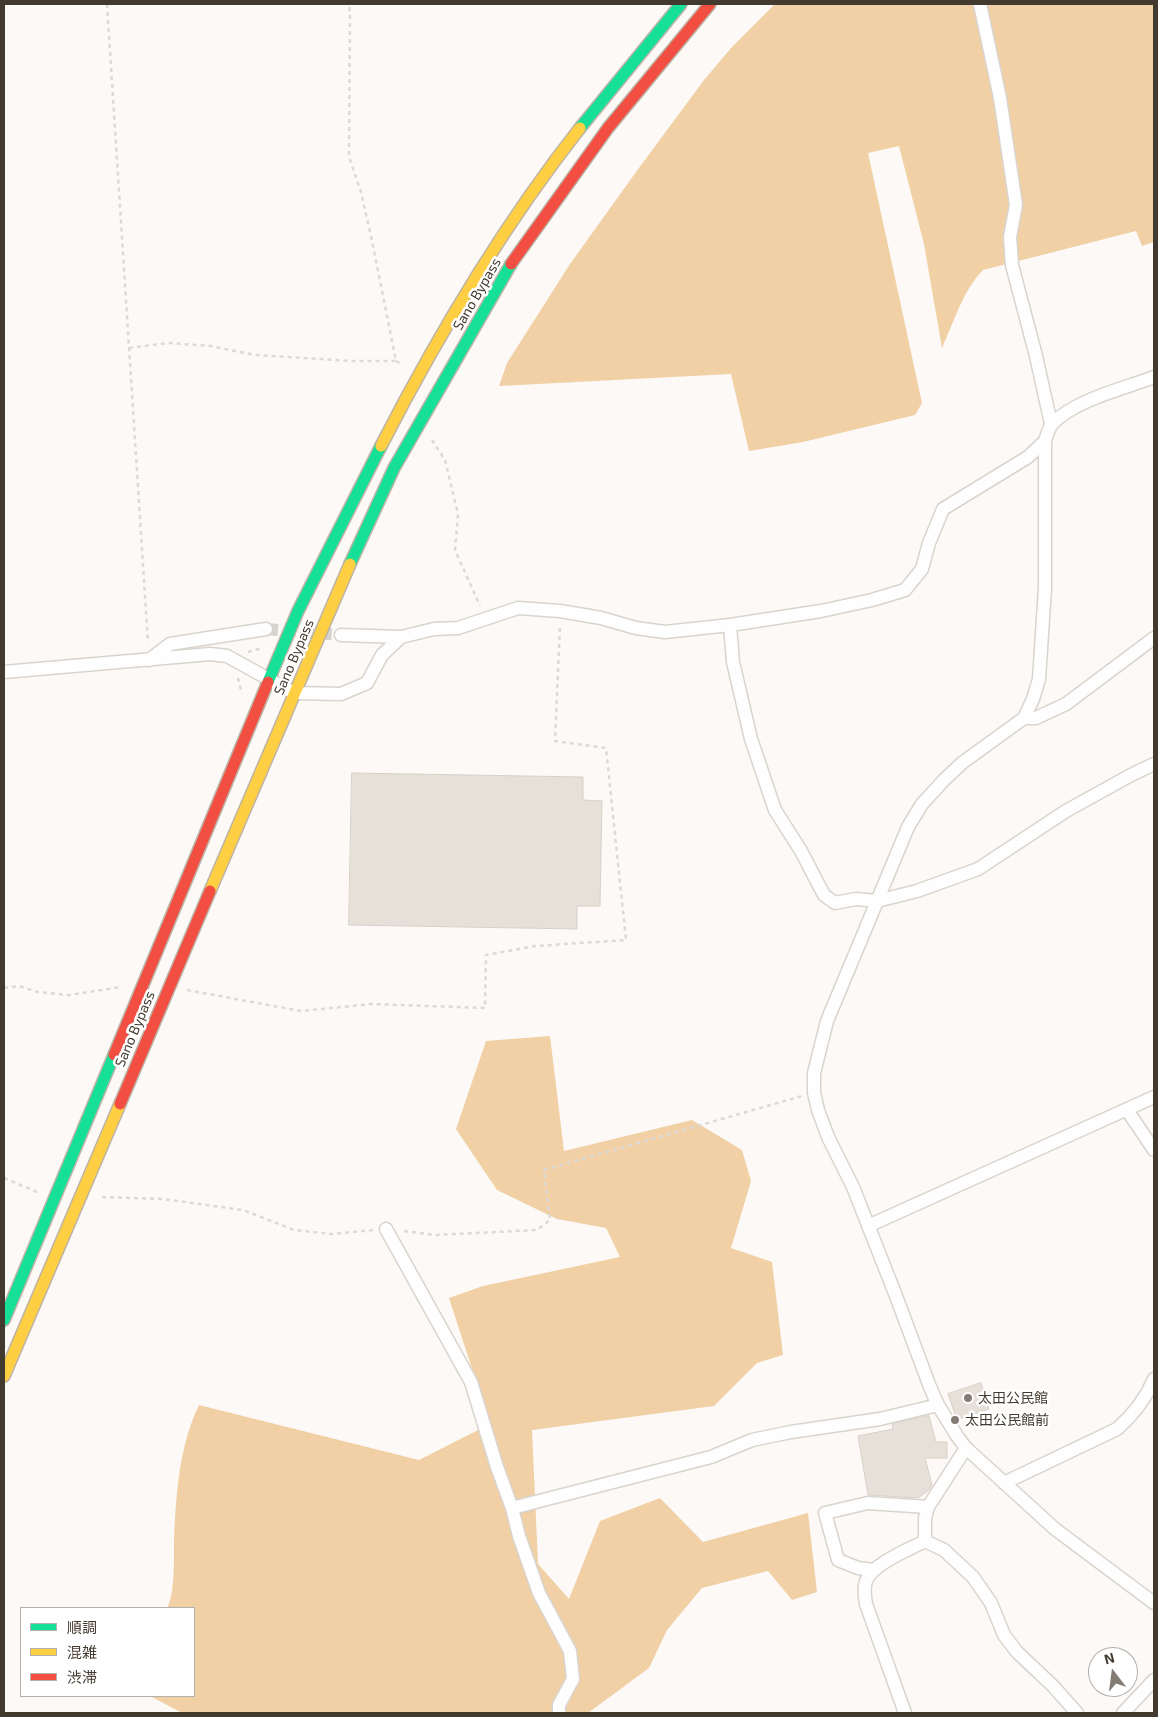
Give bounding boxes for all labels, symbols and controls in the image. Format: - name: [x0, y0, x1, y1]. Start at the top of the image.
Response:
- street label: Sano Bypass: [450, 255, 504, 333]
- street label: Sano Bypass: [270, 617, 318, 697]
- street label: Sano Bypass: [111, 989, 159, 1069]
- place label: 太田公民館: [978, 1390, 1048, 1406]
- marker: 太田公民館: [962, 1392, 974, 1404]
- place label: 太田公民館前: [965, 1412, 1049, 1428]
- marker: 太田公民館前: [949, 1414, 961, 1426]
- legend: [20, 1607, 195, 1697]
- text: 順調: [67, 1618, 97, 1636]
- text: 混雑: [67, 1643, 97, 1661]
- north arrow: [1088, 1647, 1138, 1697]
- text: N: [1102, 1648, 1116, 1668]
- text: 渋滞: [67, 1668, 97, 1686]

